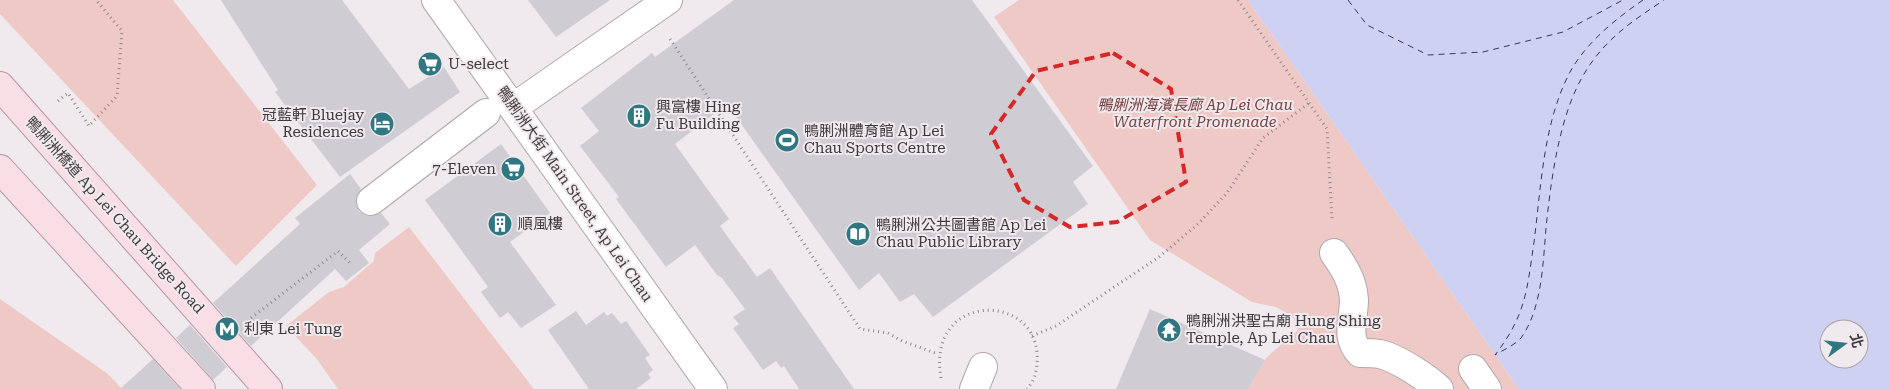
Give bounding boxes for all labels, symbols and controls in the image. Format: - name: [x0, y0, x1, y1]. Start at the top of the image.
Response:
- supermarket icon: U-select: [417, 51, 443, 77]
- place label: U-select: [448, 55, 509, 73]
- street label: 鴨脷洲大街 Main Street, Ap Lei Chau: [493, 83, 657, 306]
- park label: 鴨脷洲海濱長廊 Ap Lei Chau Waterfront Promenade: [1097, 96, 1293, 131]
- place label: 興富樓 Hing Fu Building: [656, 98, 741, 133]
- building icon: 興富樓 Hing Fu Building: [626, 103, 652, 129]
- place label: 冠藍軒 Bluejay Residences: [262, 106, 364, 141]
- hotel icon: 冠藍軒 Bluejay Residences: [369, 111, 395, 137]
- street label: 鴨脷洲橋道 Ap Lei Chau Bridge Road: [22, 113, 208, 317]
- place label: 鴨脷洲體育館 Ap Lei Chau Sports Centre: [804, 122, 946, 157]
- sports icon: 鴨脷洲體育館 Ap Lei Chau Sports Centre: [774, 127, 800, 153]
- supermarket icon: 7-Eleven: [500, 156, 526, 182]
- place label: 7-Eleven: [432, 160, 496, 178]
- building icon: 順風樓: [487, 211, 513, 237]
- place label: 順風樓: [518, 215, 563, 233]
- place label: 鴨脷洲公共圖書館 Ap Lei Chau Public Library: [876, 216, 1046, 251]
- library icon: 鴨脷洲公共圖書館 Ap Lei Chau Public Library: [845, 221, 871, 247]
- place label: 鴨脷洲洪聖古廟 Hung Shing Temple, Ap Lei Chau: [1186, 312, 1381, 347]
- metro station icon: 利東 Lei Tung: [214, 316, 240, 342]
- temple icon: 鴨脷洲洪聖古廟 Hung Shing Temple, Ap Lei Chau: [1156, 317, 1182, 343]
- north arrow: [1819, 319, 1869, 369]
- place label: 利東 Lei Tung: [244, 320, 342, 338]
- text: 北: [1847, 332, 1866, 349]

